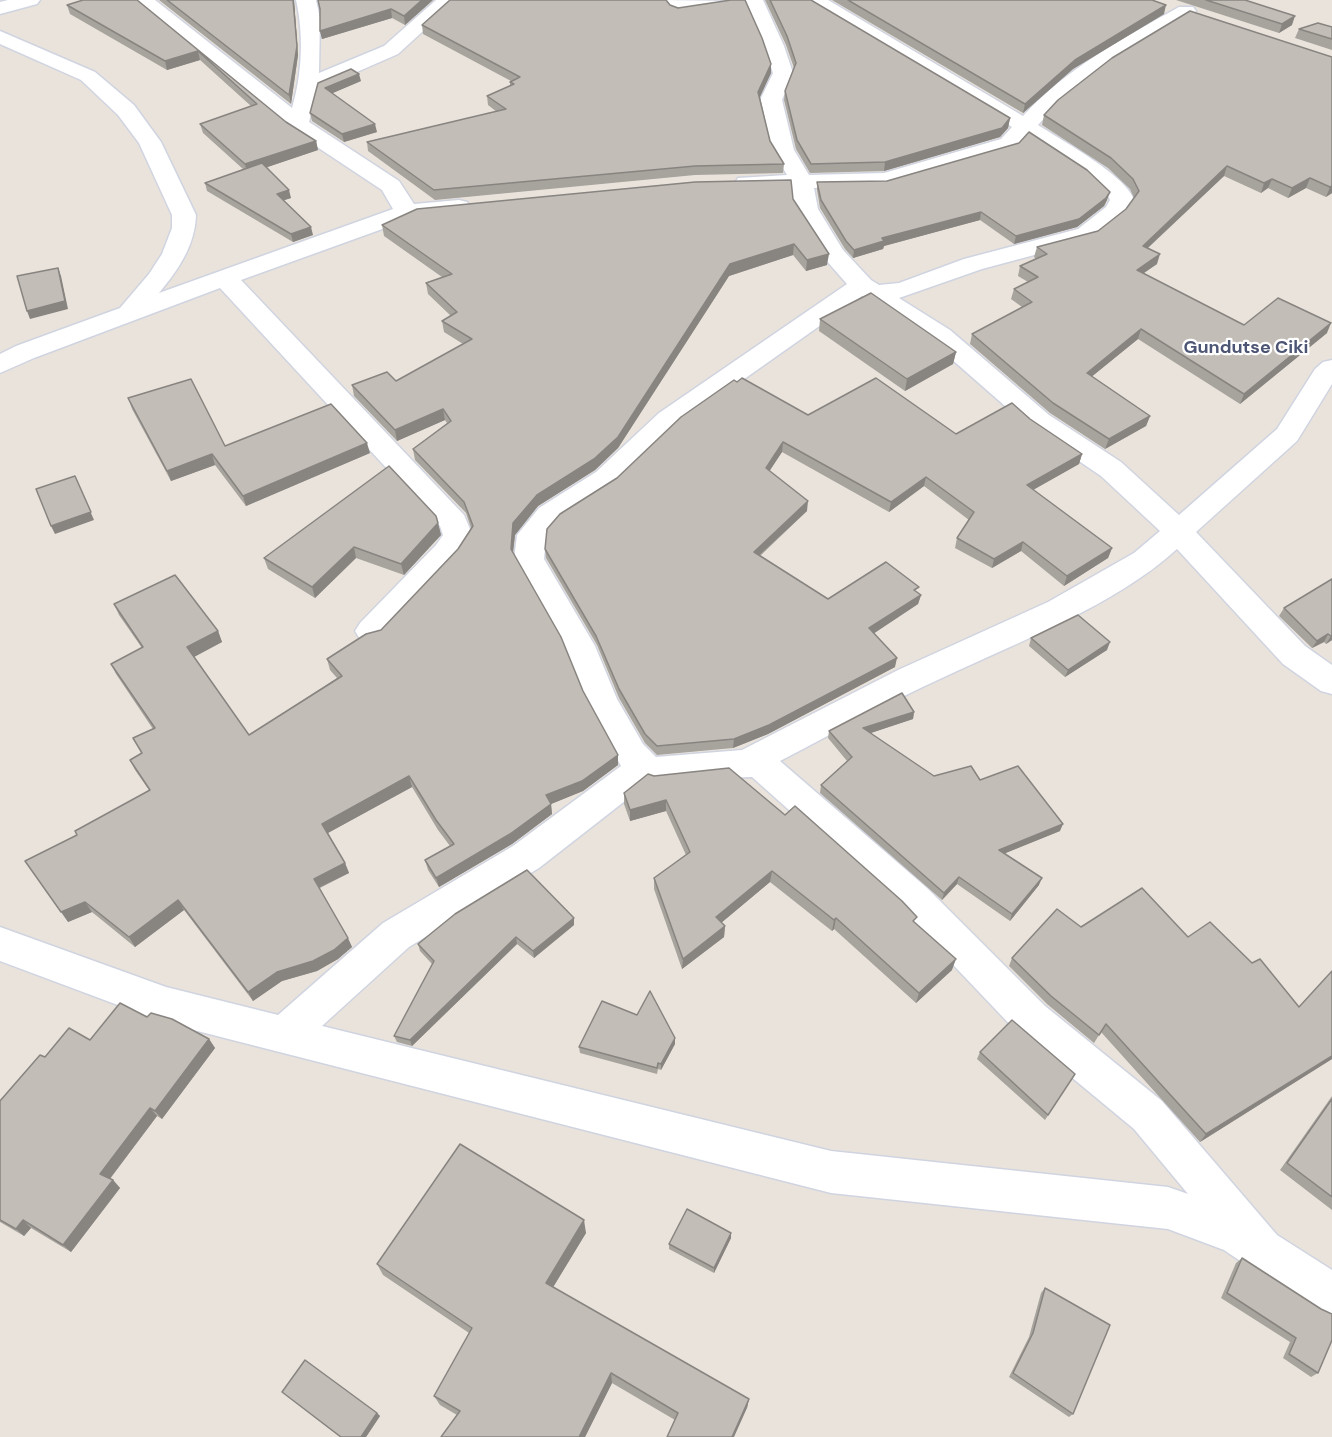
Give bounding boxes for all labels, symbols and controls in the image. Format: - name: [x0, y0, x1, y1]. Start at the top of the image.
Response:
- district label: Gundutse Ciki: [1183, 337, 1309, 359]

